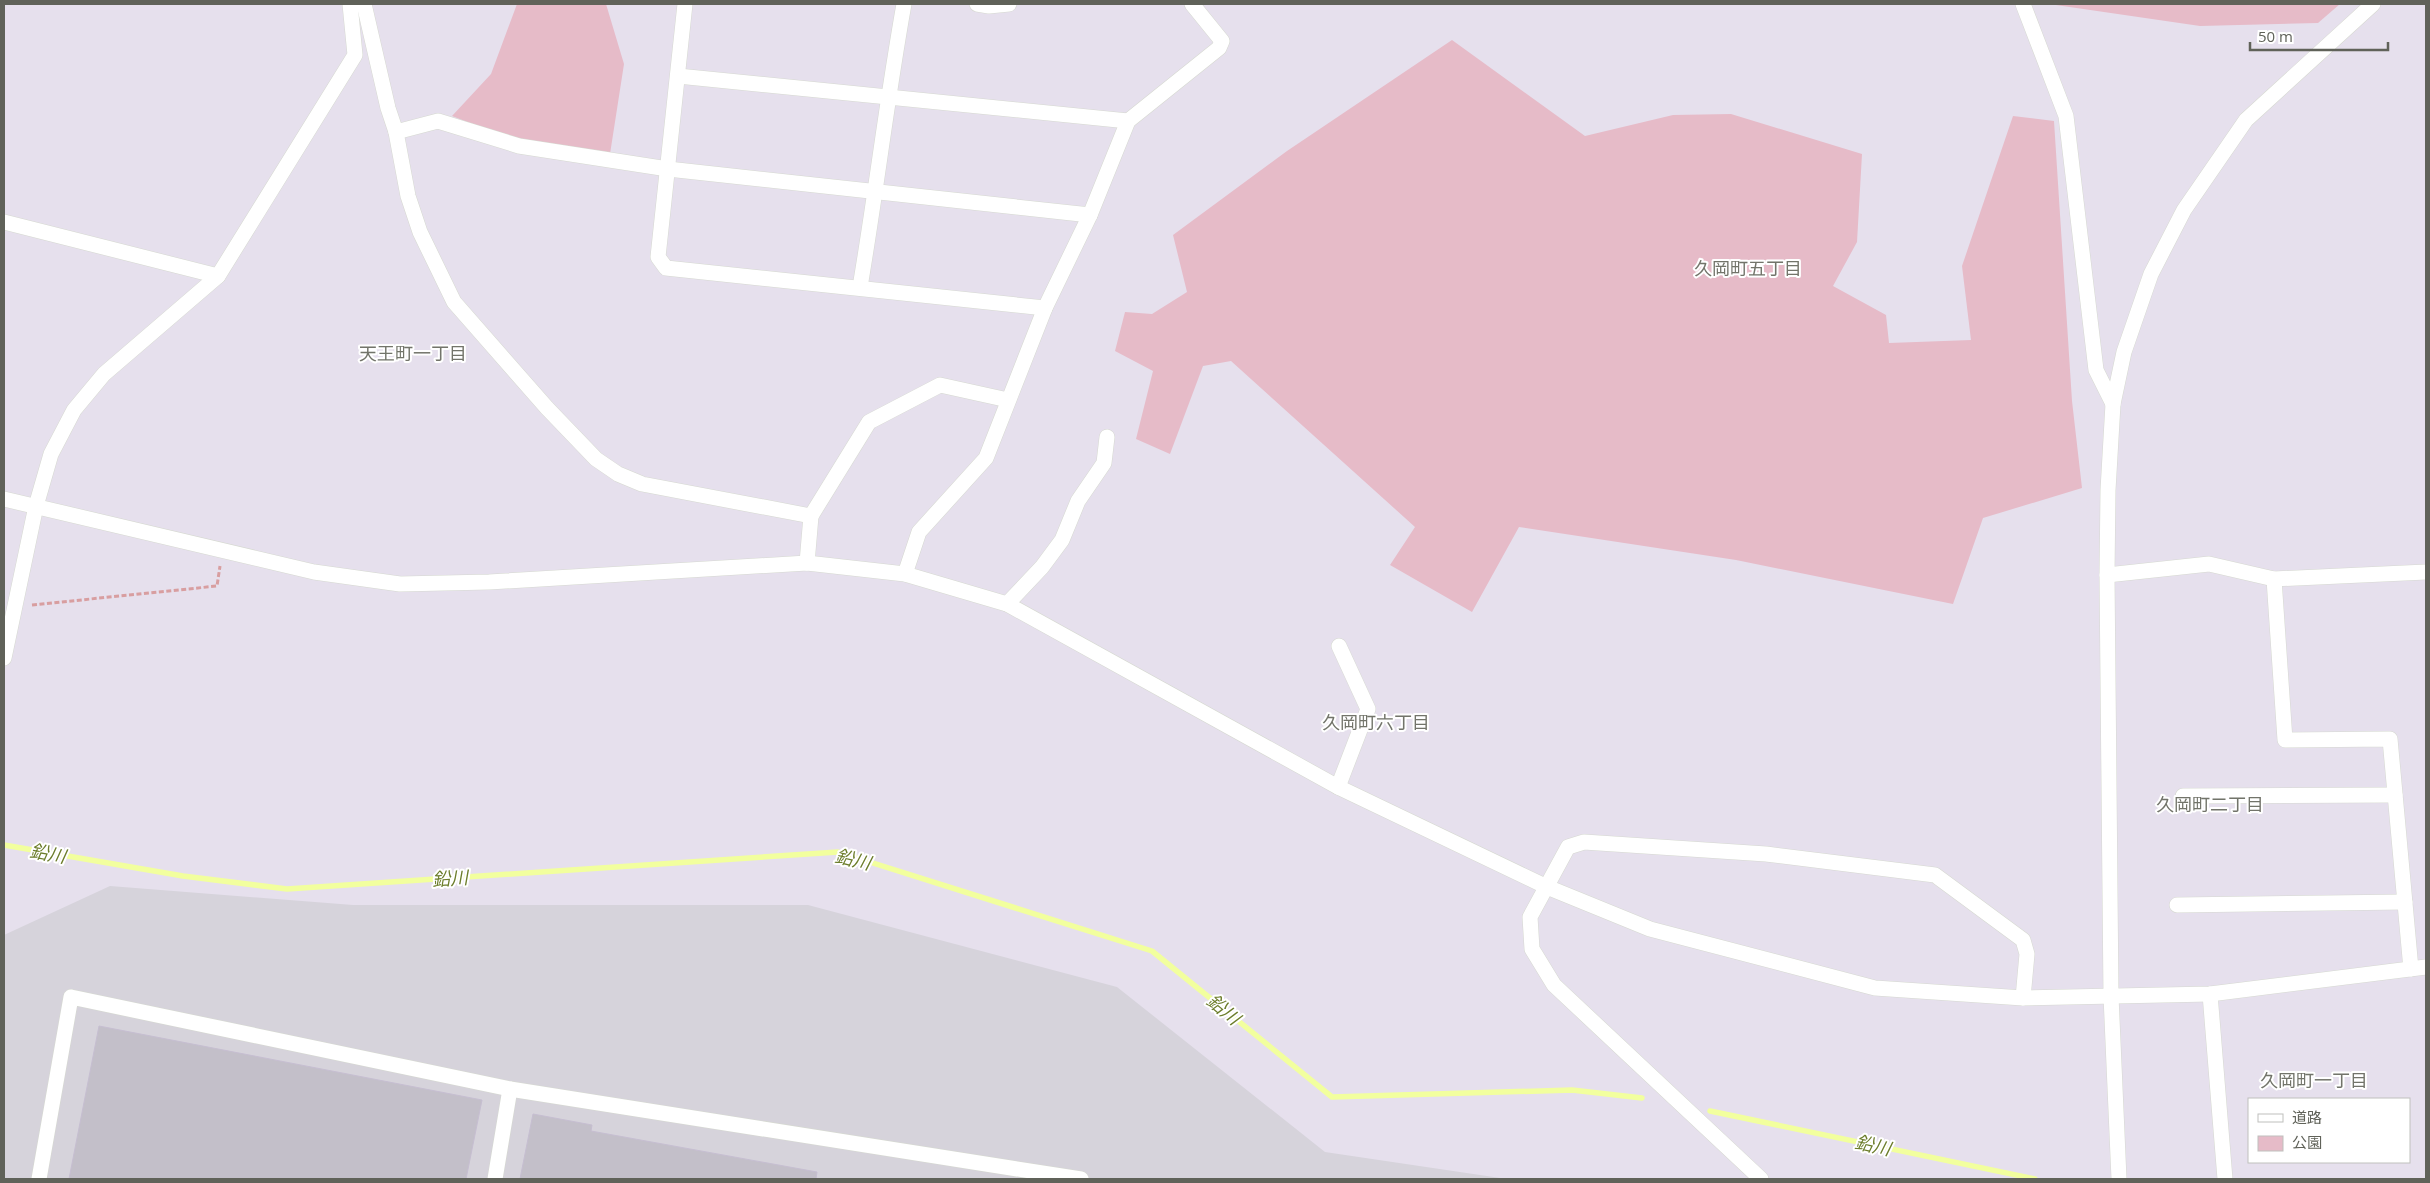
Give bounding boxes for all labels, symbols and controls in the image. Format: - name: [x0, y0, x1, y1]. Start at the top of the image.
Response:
- scale bar: [2250, 20, 2388, 52]
- text: 50 m: [2258, 26, 2293, 46]
- district label: 久岡町五丁目: [1694, 256, 1802, 280]
- district label: 天王町一丁目: [359, 341, 467, 365]
- district label: 久岡町六丁目: [1322, 710, 1430, 734]
- district label: 久岡町二丁目: [2156, 792, 2264, 816]
- water label: 鉛川: [28, 838, 70, 868]
- water label: 鉛川: [833, 843, 875, 875]
- water label: 鉛川: [431, 865, 471, 891]
- water label: 鉛川: [1202, 988, 1247, 1031]
- district label: 久岡町一丁目: [2260, 1068, 2368, 1092]
- legend: [2248, 1098, 2410, 1163]
- text: 道路: [2292, 1107, 2322, 1127]
- water label: 鉛川: [1853, 1130, 1895, 1161]
- text: 公園: [2292, 1132, 2322, 1152]

